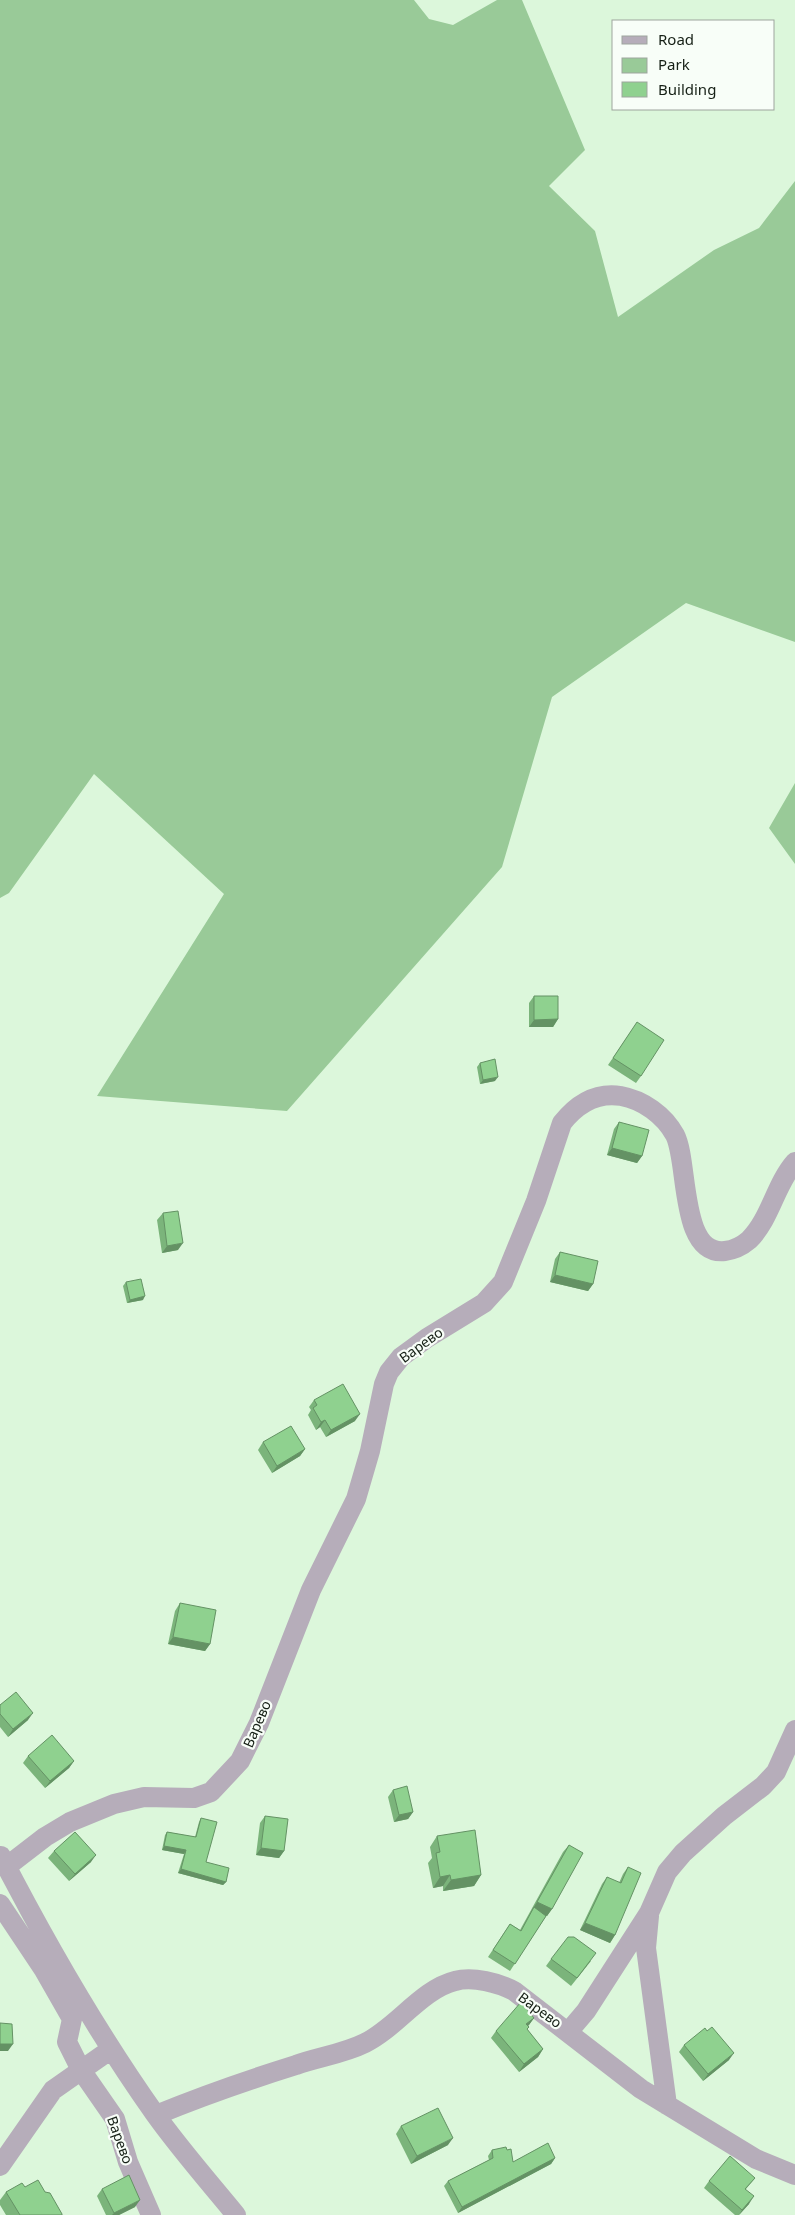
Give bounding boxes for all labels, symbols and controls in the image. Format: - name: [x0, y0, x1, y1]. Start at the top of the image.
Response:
- legend: [612, 20, 775, 110]
- text: Road: [658, 29, 694, 49]
- text: Park: [658, 54, 690, 74]
- text: Building: [658, 79, 716, 99]
- street label: Варево: [395, 1322, 446, 1367]
- street label: Варево: [238, 1697, 275, 1750]
- street label: Варево: [515, 1987, 566, 2032]
- street label: Варево: [103, 2113, 138, 2166]

